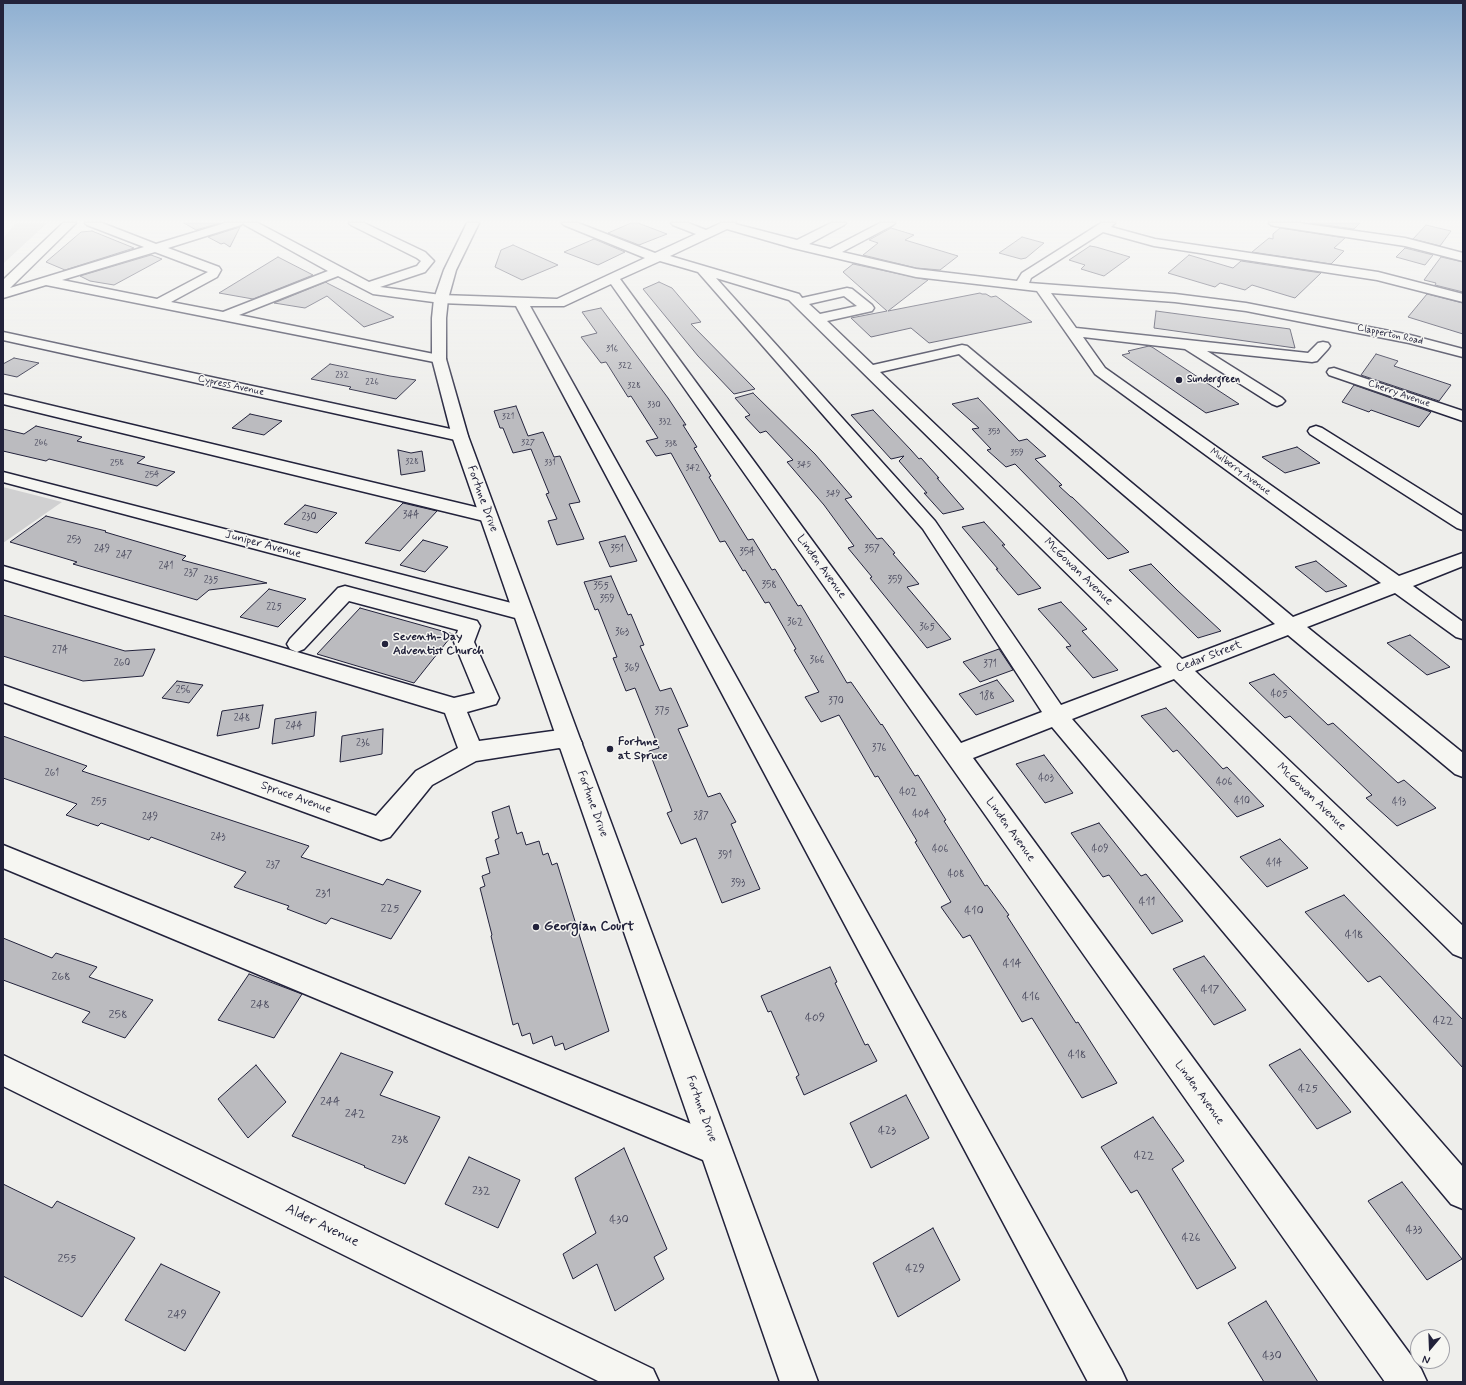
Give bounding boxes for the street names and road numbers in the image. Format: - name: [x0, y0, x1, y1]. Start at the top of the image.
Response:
- street label: Clapperton Road: [1356, 322, 1424, 348]
- street label: Cypress Avenue: [197, 373, 265, 399]
- street label: Cherry Avenue: [1366, 378, 1432, 410]
- street label: Mulberry Avenue: [1207, 446, 1273, 498]
- street label: Fortune Drive: [463, 464, 501, 534]
- street label: Juniper Avenue: [223, 528, 303, 562]
- street label: Linden Avenue: [793, 532, 849, 602]
- street label: McGowan Avenue: [1040, 535, 1116, 609]
- street label: Cedar Street: [1174, 638, 1244, 676]
- street label: McGowan Avenue: [1273, 760, 1349, 834]
- street label: Fortune Drive: [573, 769, 611, 839]
- street label: Spruce Avenue: [259, 779, 333, 817]
- street label: Linden Avenue: [982, 795, 1038, 865]
- street label: Linden Avenue: [1171, 1058, 1227, 1128]
- street label: Fortune Drive: [682, 1074, 720, 1144]
- street label: Alder Avenue: [282, 1201, 362, 1251]

